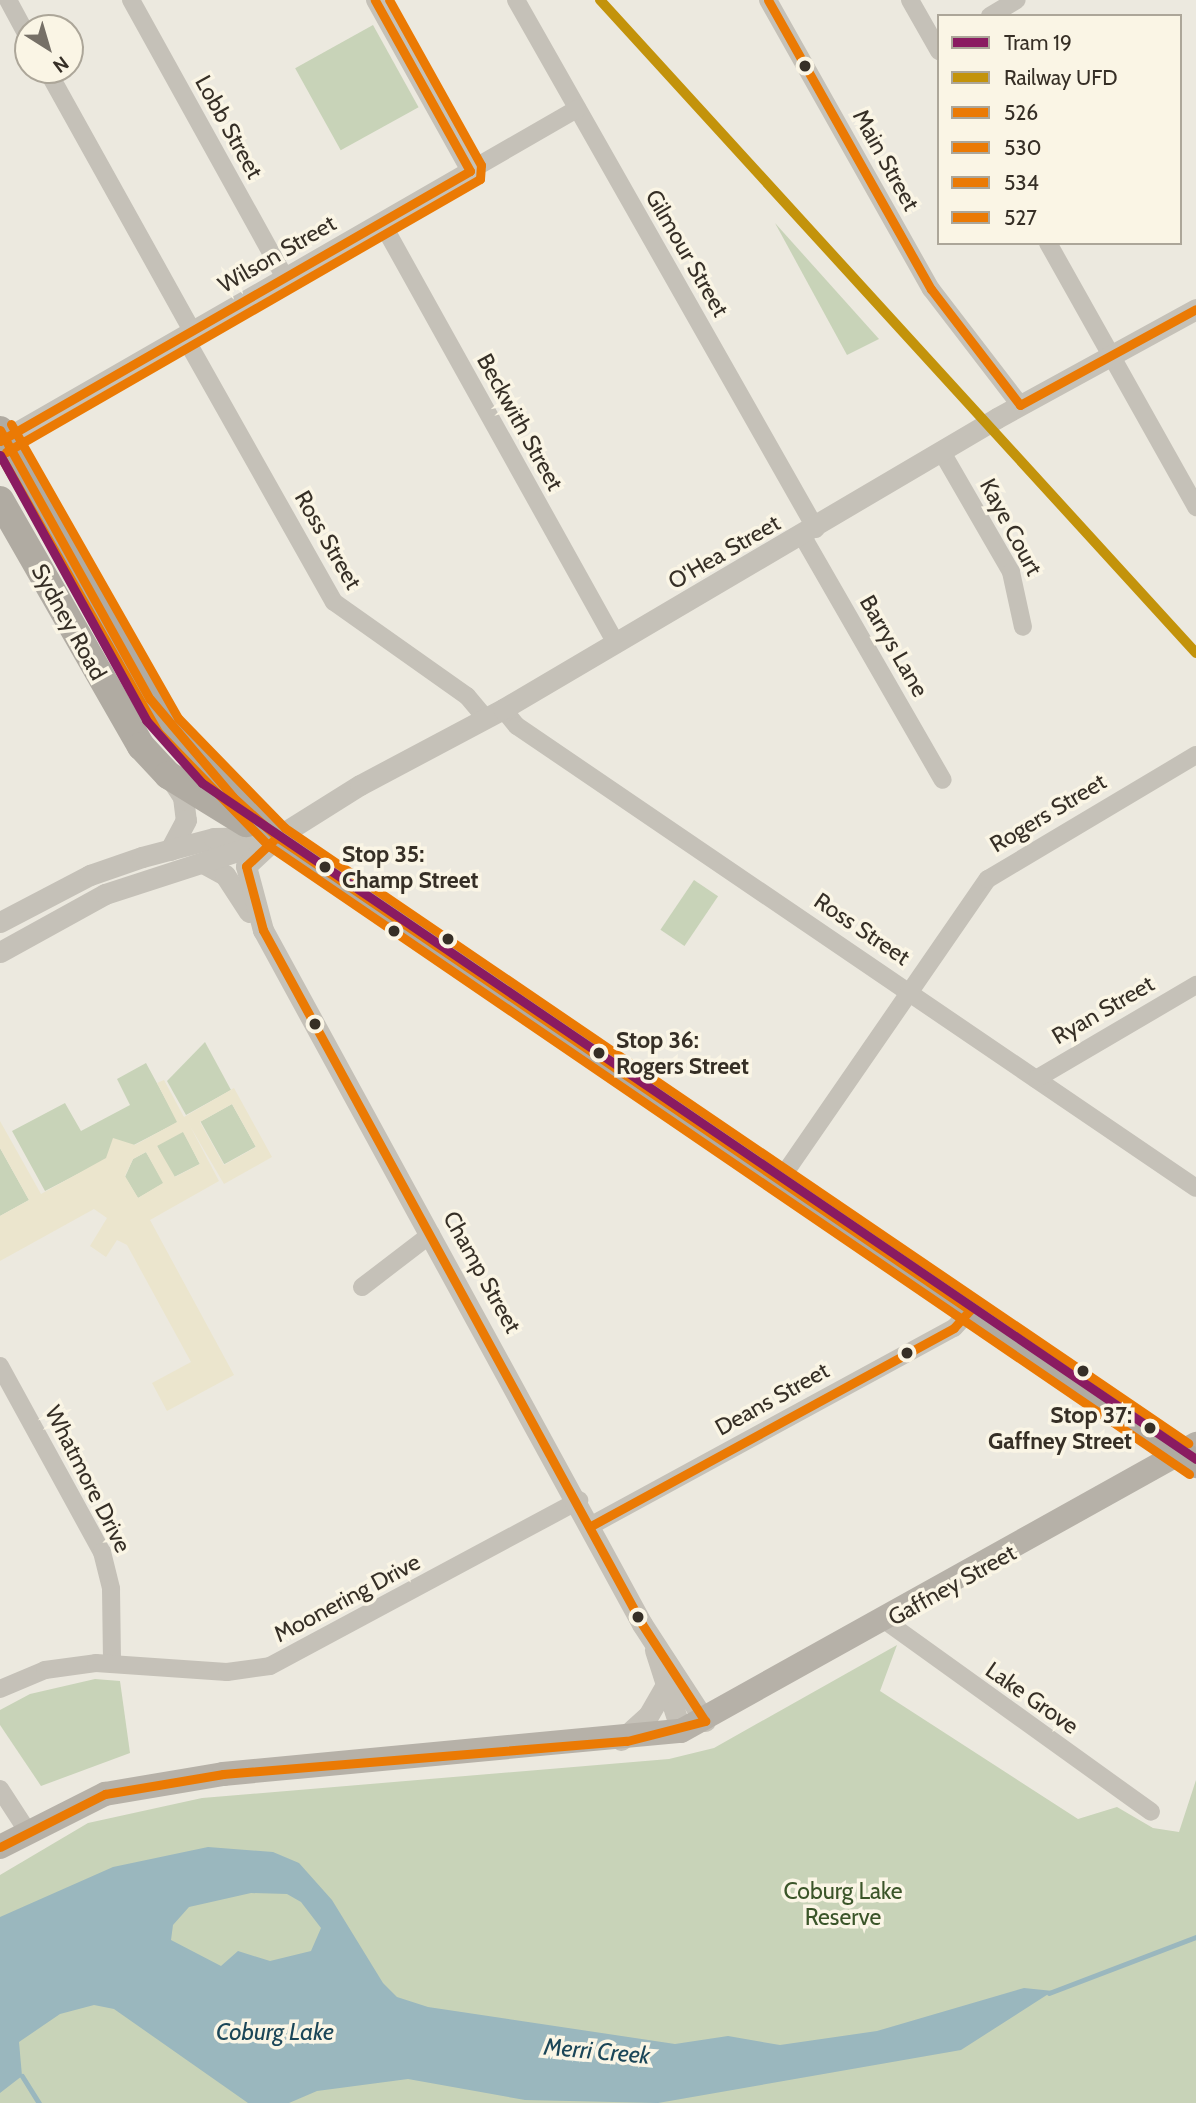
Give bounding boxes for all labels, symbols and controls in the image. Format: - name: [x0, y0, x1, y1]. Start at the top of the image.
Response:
- north arrow: [14, 14, 84, 84]
- legend: [937, 14, 1182, 245]
- text: Tram 19: [1004, 30, 1072, 55]
- text: N: [48, 51, 73, 78]
- unlabelled marker: [798, 59, 812, 73]
- text: Railway UFD: [1004, 65, 1118, 90]
- street label: Lobb Street: [189, 71, 269, 183]
- text: 526: [1004, 100, 1038, 125]
- street label: Main Street: [847, 105, 925, 215]
- text: 530: [1004, 135, 1041, 160]
- text: 534: [1004, 170, 1039, 195]
- street label: Gilmour Street: [640, 185, 734, 321]
- text: 527: [1004, 205, 1037, 230]
- street label: Wilson Street: [213, 209, 341, 299]
- street label: Beckwith Street: [471, 349, 569, 495]
- street label: Kaye Court: [974, 474, 1048, 580]
- street label: Ross Street: [289, 486, 367, 594]
- street label: O'Hea Street: [663, 509, 785, 595]
- street label: Sydney Road: [26, 559, 112, 685]
- street label: Barrys Lane: [854, 590, 934, 702]
- street label: Rogers Street: [985, 768, 1111, 858]
- place label: Stop 35: Champ Street: [342, 840, 478, 894]
- marker: Stop 35: Champ Street: [314, 856, 336, 878]
- street label: Ross Street: [809, 887, 915, 971]
- unlabelled marker: [387, 924, 401, 938]
- unlabelled marker: [441, 932, 455, 946]
- street label: Ryan Street: [1047, 970, 1159, 1050]
- unlabelled marker: [308, 1017, 322, 1031]
- place label: Stop 36: Rogers Street: [616, 1026, 749, 1080]
- marker: Stop 36: Rogers Street: [588, 1042, 610, 1064]
- street label: Champ Street: [437, 1206, 527, 1338]
- unlabelled marker: [900, 1346, 914, 1360]
- street label: Deans Street: [710, 1356, 834, 1442]
- unlabelled marker: [1076, 1364, 1090, 1378]
- street label: Whatmore Drive: [39, 1401, 137, 1557]
- place label: Stop 37: Gaffney Street: [988, 1401, 1132, 1455]
- marker: Stop 37: Gaffney Street: [1139, 1417, 1161, 1439]
- street label: Gaffney Street: [883, 1539, 1021, 1631]
- street label: Moonering Drive: [269, 1548, 425, 1648]
- unlabelled marker: [631, 1610, 645, 1624]
- street label: Lake Grove: [980, 1656, 1084, 1740]
- park label: Coburg Lake Reserve: [783, 1877, 903, 1931]
- water label: Coburg Lake: [216, 2018, 334, 2046]
- water label: Merri Creek: [543, 2032, 651, 2070]

